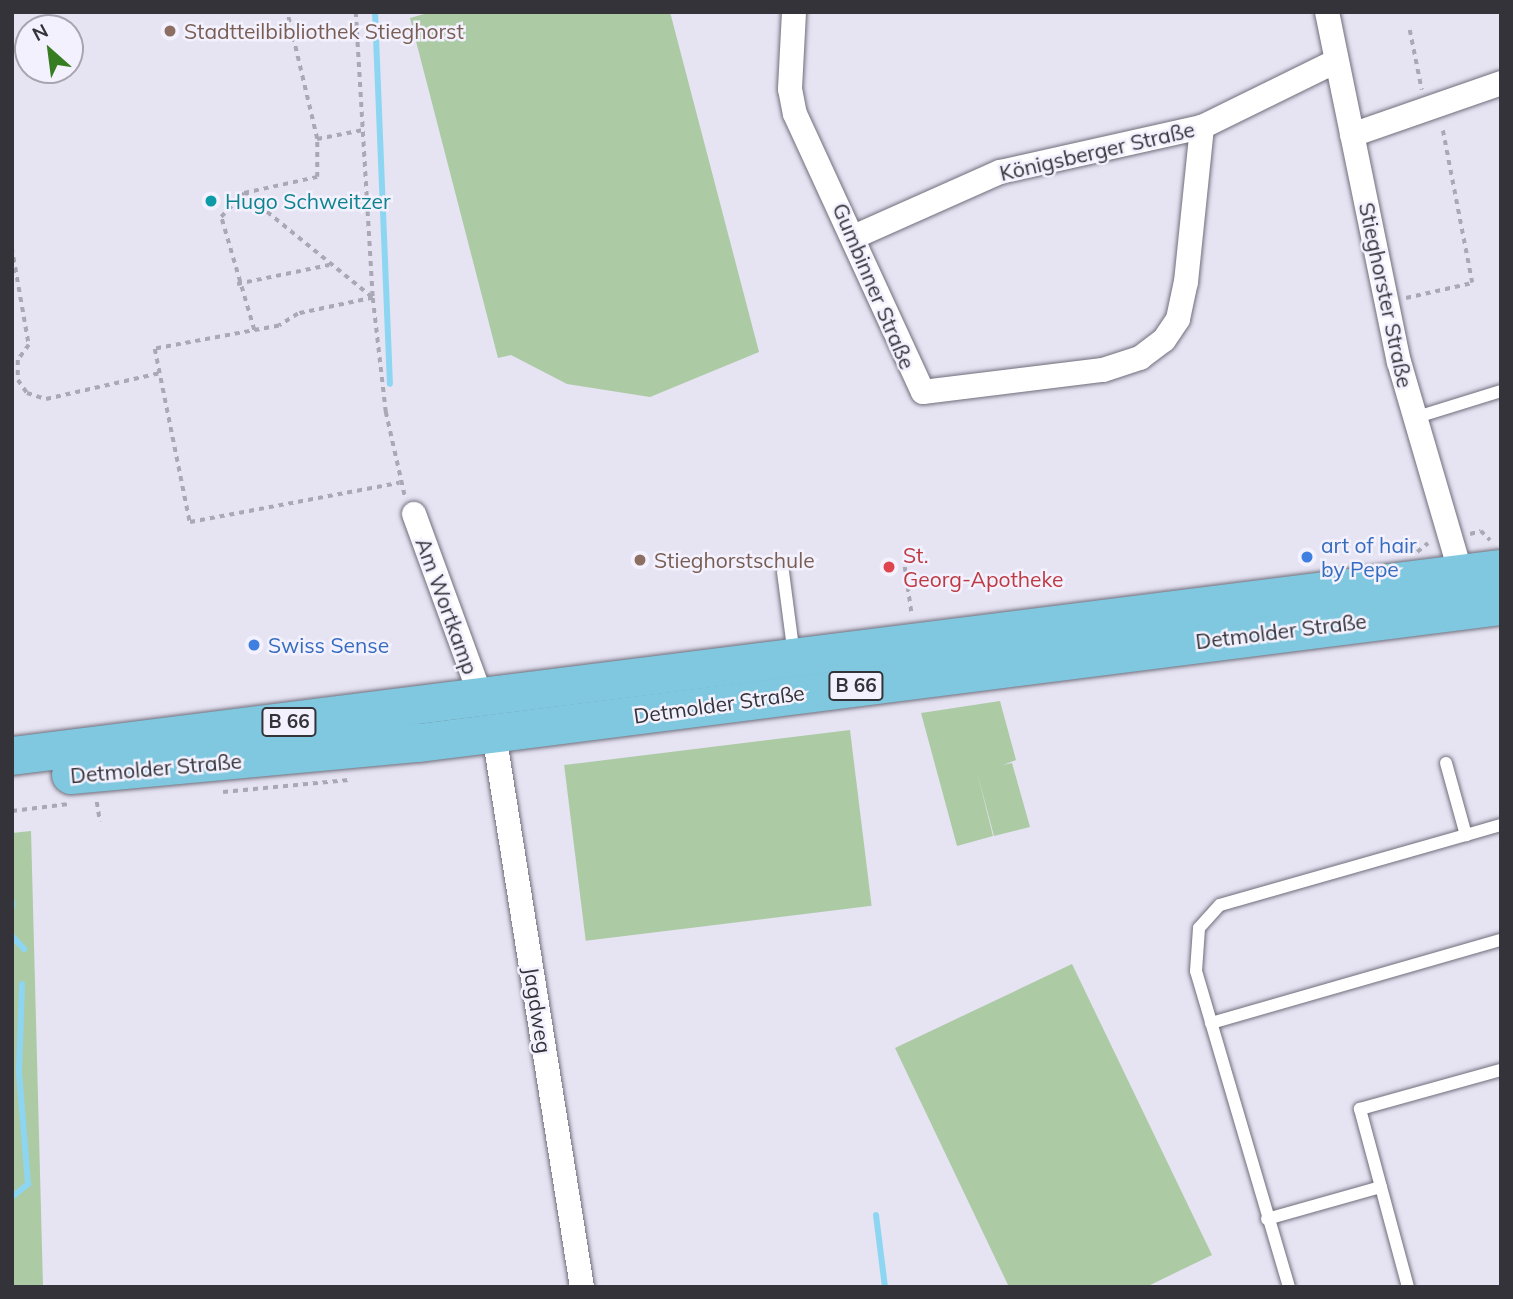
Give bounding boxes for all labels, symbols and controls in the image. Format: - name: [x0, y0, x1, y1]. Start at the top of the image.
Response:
- north arrow: [14, 14, 84, 84]
- text: N: [28, 18, 52, 46]
- place label: Stadtteilbibliothek Stieghorst: [184, 18, 464, 44]
- marker: Stadtteilbibliothek Stieghorst: [162, 23, 178, 39]
- street label: Königsberger Straße: [997, 116, 1197, 186]
- place label: Hugo Schweitzer: [225, 188, 391, 214]
- marker: Hugo Schweitzer: [203, 193, 219, 209]
- street label: Gumbinner Straße: [828, 199, 920, 373]
- street label: Stieghorster Straße: [1354, 200, 1418, 390]
- place label: art of hair by Pepe: [1321, 532, 1417, 582]
- street label: Am Wortkamp: [411, 534, 483, 678]
- place label: St. Georg-Apotheke: [903, 542, 1063, 592]
- place label: Stieghorstschule: [654, 547, 815, 573]
- marker: art of hair by Pepe: [1299, 549, 1315, 565]
- marker: Stieghorstschule: [632, 552, 648, 568]
- marker: St. Georg-Apotheke: [881, 559, 897, 575]
- street label: Detmolder Straße: [1194, 608, 1368, 654]
- place label: Swiss Sense: [268, 632, 389, 658]
- marker: Swiss Sense: [246, 637, 262, 653]
- road number: B 66: [828, 670, 884, 702]
- street label: Detmolder Straße: [632, 680, 806, 728]
- road number: B 66: [261, 706, 317, 737]
- street label: Detmolder Straße: [69, 748, 243, 788]
- street label: Jagdweg: [519, 965, 557, 1055]

